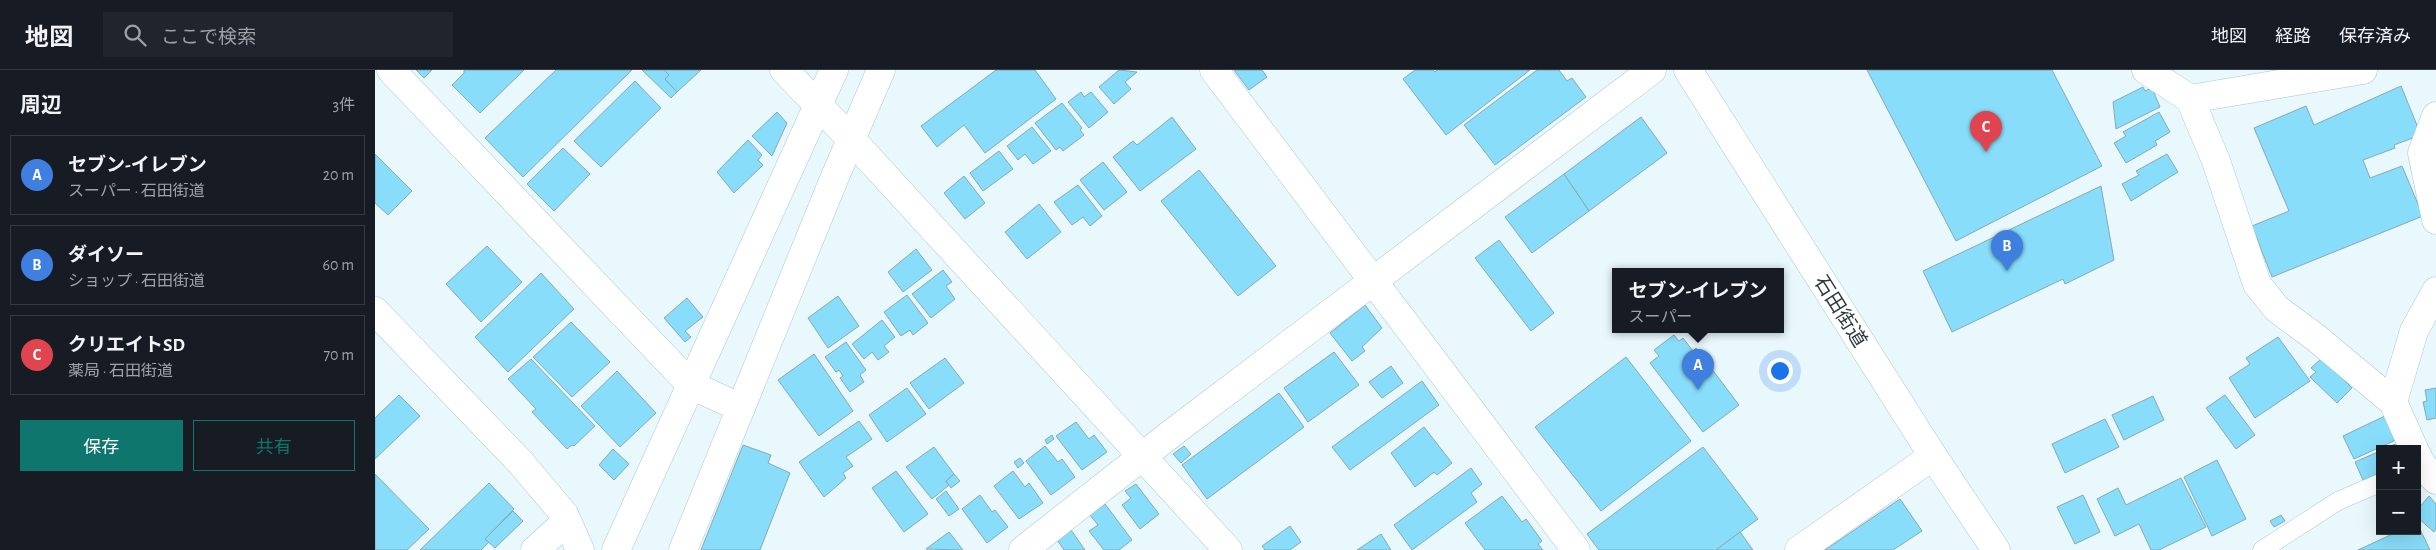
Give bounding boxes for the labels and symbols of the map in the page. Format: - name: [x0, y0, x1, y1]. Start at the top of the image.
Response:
- pin: C: [1970, 111, 2002, 152]
- pin: B: [1991, 230, 2023, 271]
- street label: 石田街道: [1810, 272, 1871, 351]
- pin: A: [1682, 349, 1714, 390]
- your location: [1767, 358, 1793, 384]

